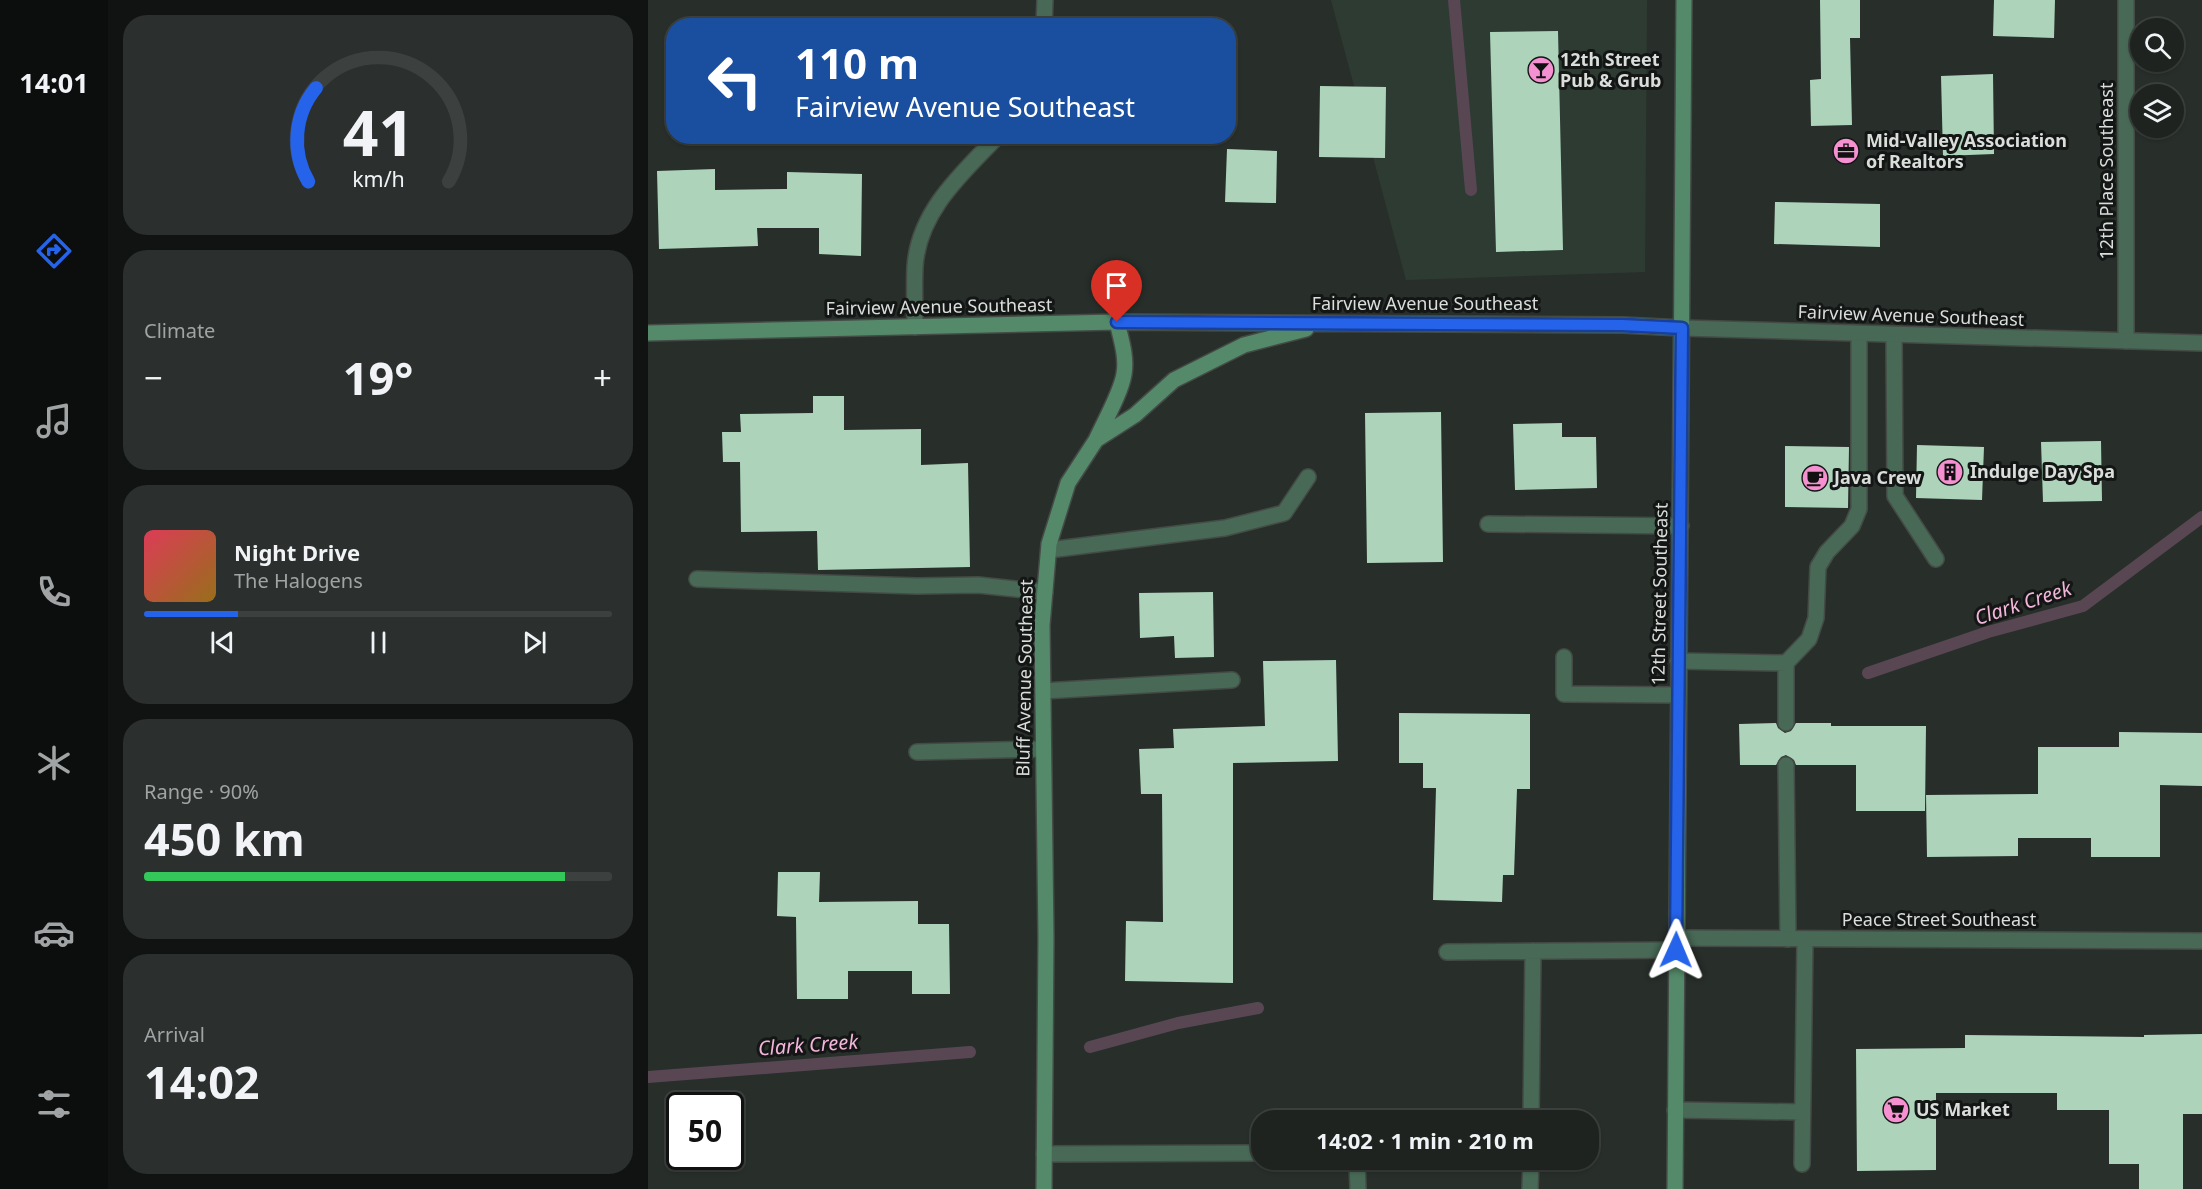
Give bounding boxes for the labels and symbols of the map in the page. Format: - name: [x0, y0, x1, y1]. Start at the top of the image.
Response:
- place label: 12th Street Pub & Grub: [1560, 47, 1661, 92]
- bar icon: 12th Street Pub & Grub: [1526, 55, 1556, 85]
- street label: 12th Place Southeast: [2094, 82, 2118, 259]
- place label: Mid-Valley Association of Realtors: [1866, 128, 2067, 173]
- office icon: Mid-Valley Association of Realtors: [1831, 136, 1861, 166]
- pin: [1091, 260, 1142, 322]
- street label: Fairview Avenue Southeast: [1312, 291, 1539, 315]
- street label: Fairview Avenue Southeast: [825, 292, 1053, 320]
- street label: Fairview Avenue Southeast: [1797, 299, 2025, 331]
- building icon: Indulge Day Spa: [1935, 457, 1965, 487]
- place label: Indulge Day Spa: [1970, 459, 2115, 483]
- cafe icon: Java Crew: [1800, 463, 1830, 493]
- place label: Java Crew: [1832, 465, 1922, 489]
- street label: 12th Street Southeast: [1645, 502, 1673, 686]
- water label: Clark Creek: [1971, 574, 2076, 631]
- street label: Bluff Avenue Southeast: [1010, 579, 1038, 777]
- street label: Peace Street Southeast: [1842, 907, 2037, 931]
- position arrow: [1644, 918, 1708, 982]
- water label: Clark Creek: [757, 1027, 860, 1061]
- speed limit sign: 50: [666, 1092, 744, 1170]
- supermarket icon: US Market: [1881, 1095, 1911, 1125]
- place label: US Market: [1916, 1097, 2010, 1121]

